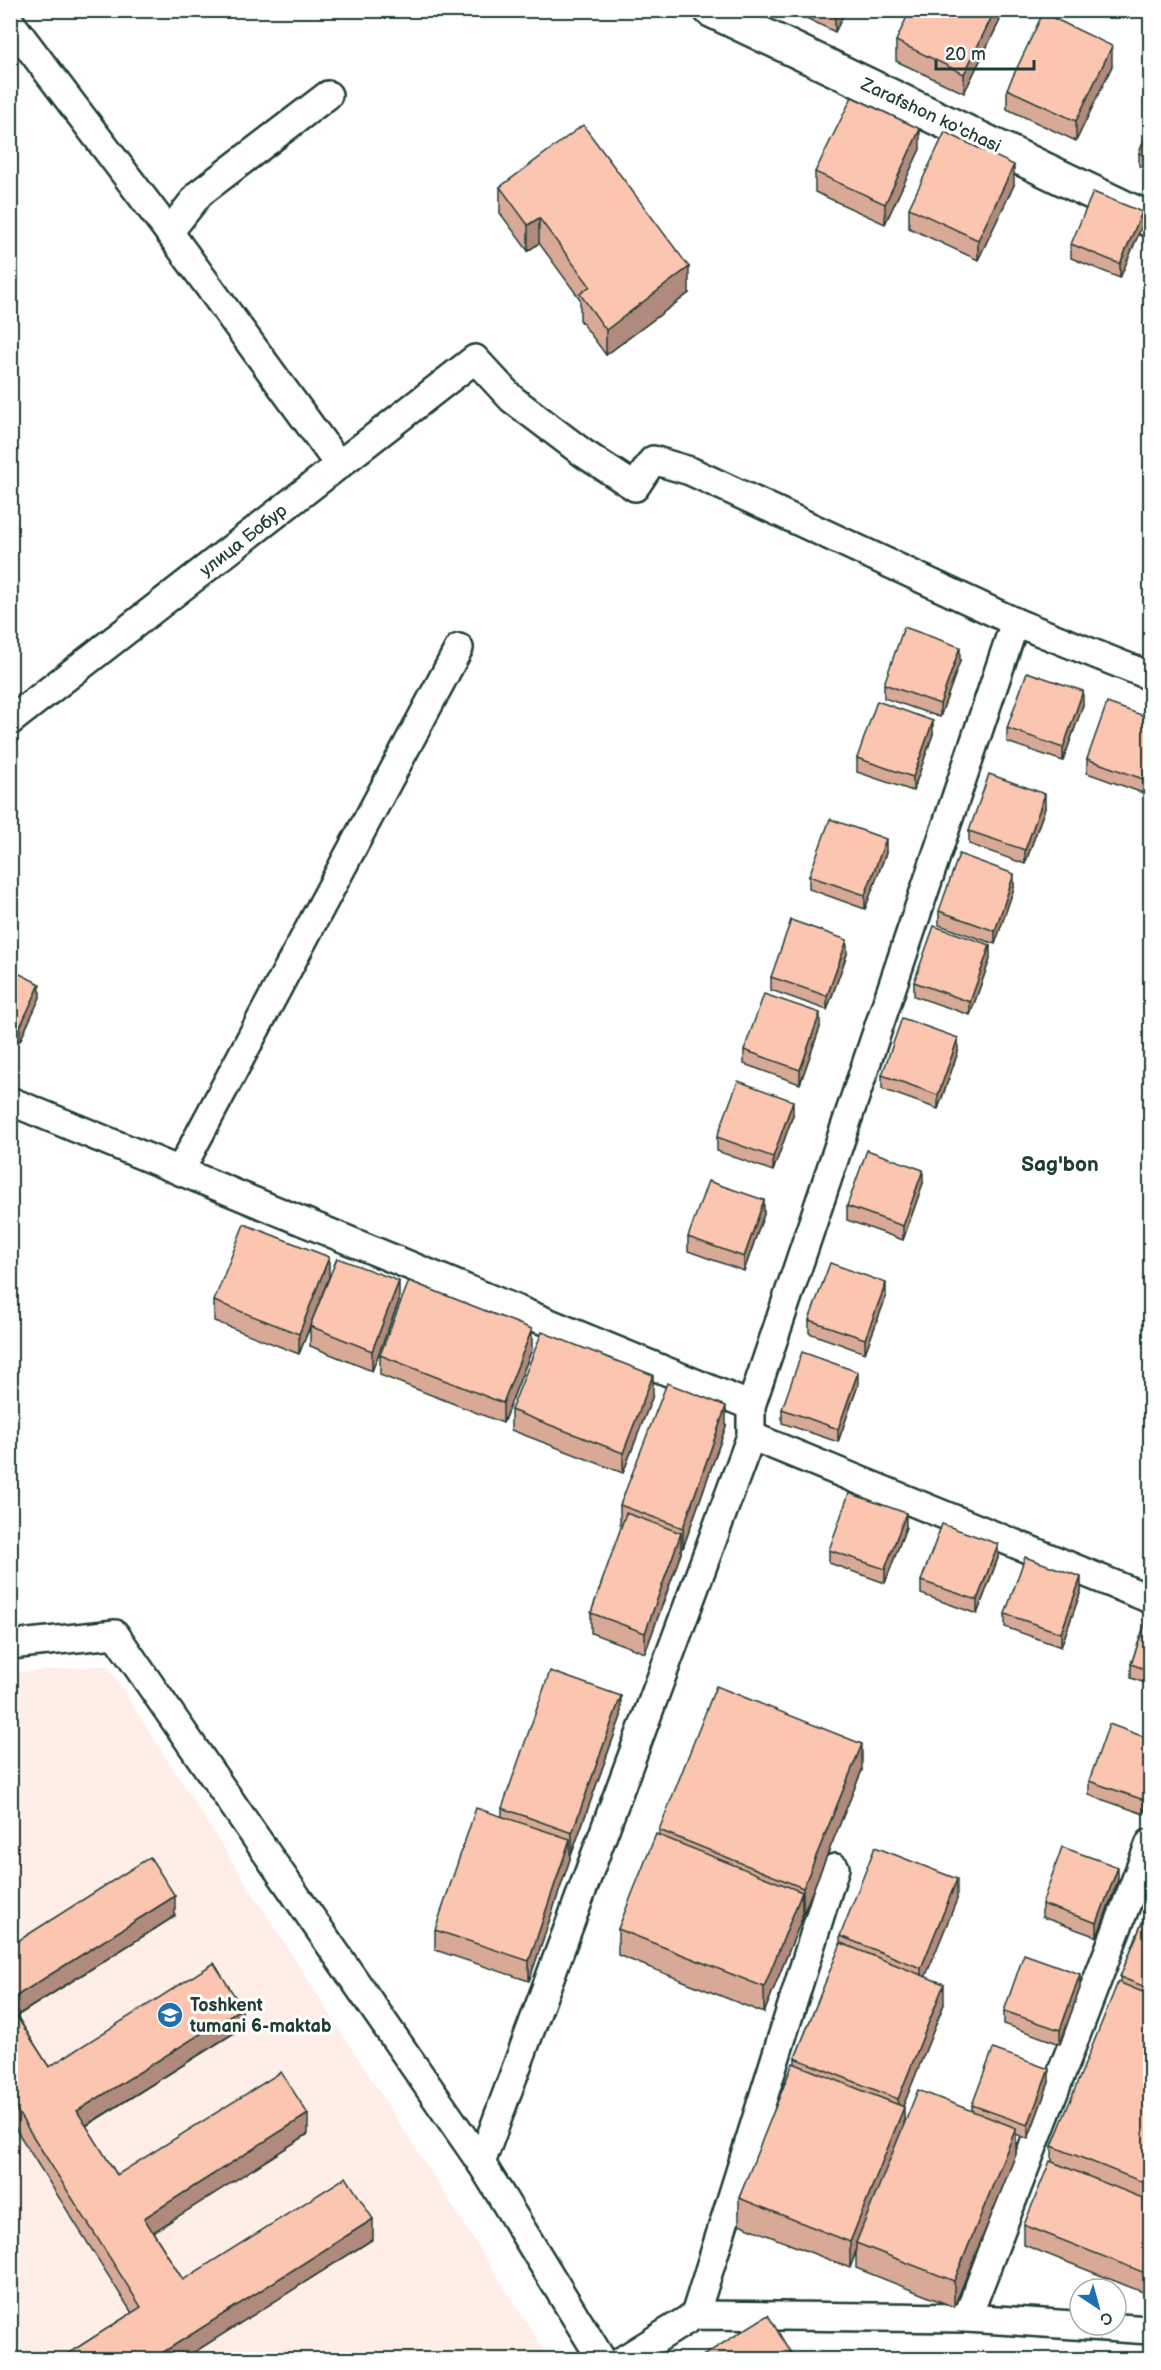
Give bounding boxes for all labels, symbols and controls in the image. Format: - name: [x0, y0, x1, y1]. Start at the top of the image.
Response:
- scale bar: [936, 33, 1034, 71]
- text: 20 m: [945, 44, 986, 65]
- street label: Zarafshon ko'chasi: [857, 73, 1004, 157]
- street label: улица Бобур: [196, 500, 291, 581]
- district label: Sag'bon: [1021, 1152, 1099, 1177]
- place label: Toshkent tumani 6-maktab: [189, 1995, 332, 2037]
- school or university icon: Toshkent tumani 6-maktab: [155, 2000, 185, 2030]
- north arrow: [1068, 2277, 1128, 2337]
- text: С: [1096, 2307, 1116, 2329]

